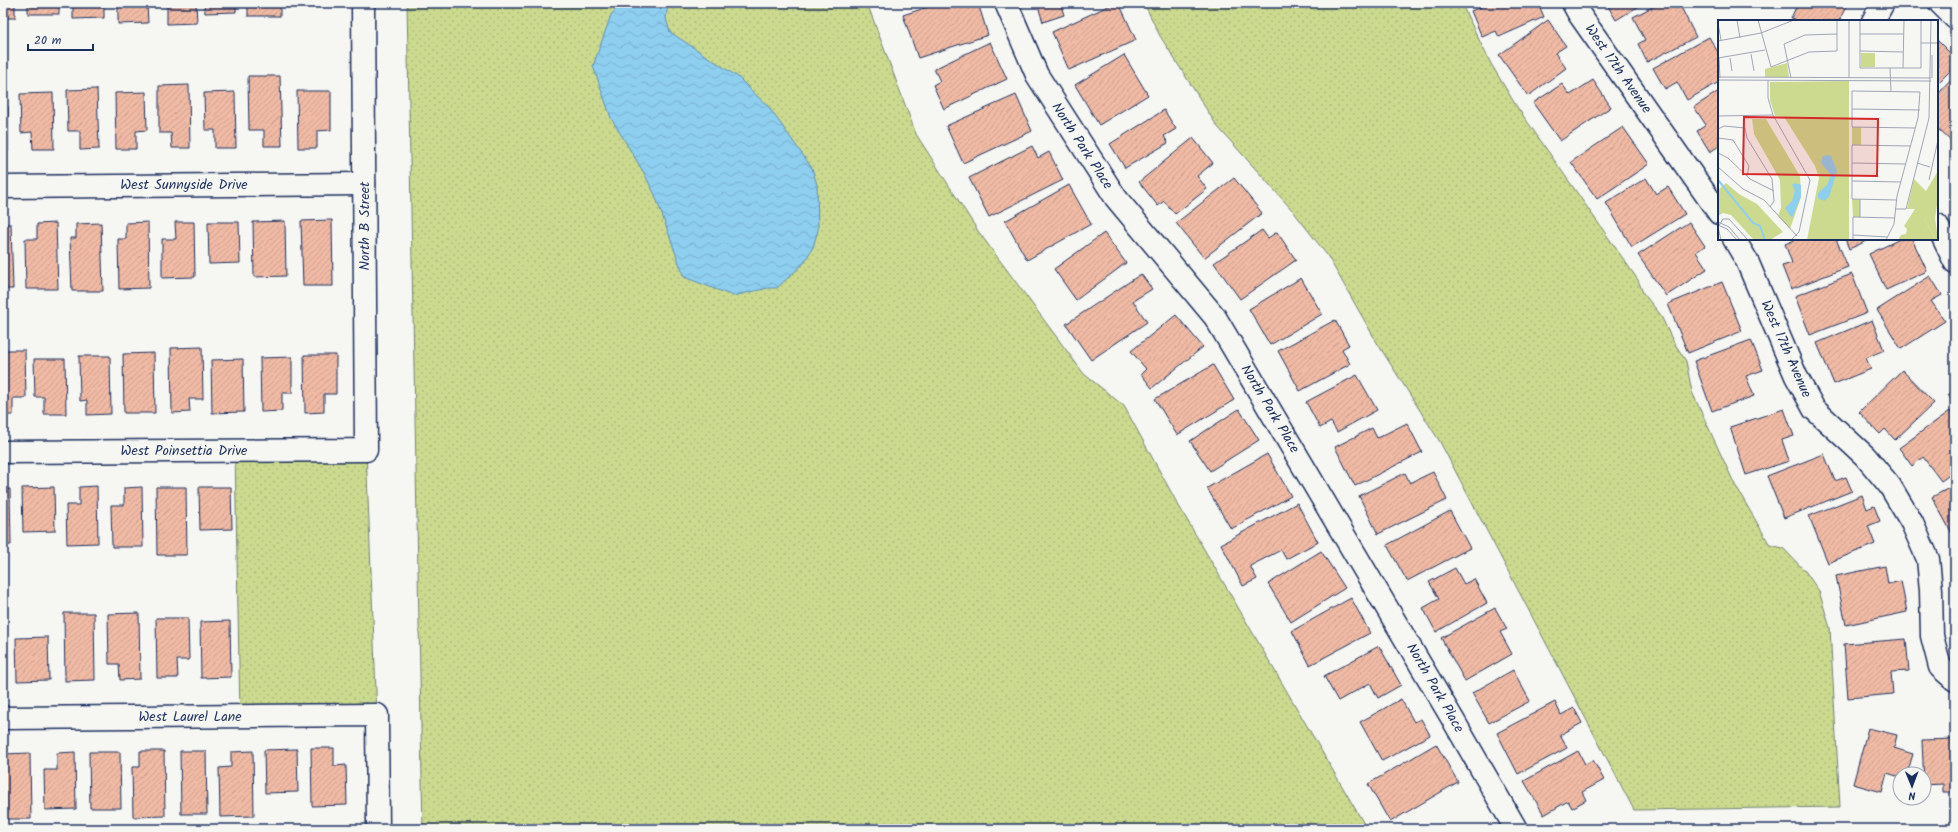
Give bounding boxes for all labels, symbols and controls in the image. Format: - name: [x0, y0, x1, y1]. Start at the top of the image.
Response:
- street label: West 17th Avenue: [1579, 20, 1657, 119]
- inset map: [1718, 20, 1938, 240]
- scale bar: [28, 26, 93, 52]
- text: 20 m: [34, 31, 62, 50]
- street label: North Park Place: [1046, 98, 1119, 195]
- street label: West Sunnyside Drive: [120, 174, 248, 196]
- street label: North B Street: [354, 181, 376, 271]
- street label: West 17th Avenue: [1755, 297, 1818, 402]
- street label: North Park Place: [1235, 360, 1306, 458]
- street label: West Poinsettia Drive: [121, 440, 248, 462]
- street label: North Park Place: [1400, 639, 1470, 737]
- street label: West Laurel Lane: [138, 706, 242, 728]
- north arrow: [1892, 766, 1932, 806]
- text: N: [1908, 786, 1916, 804]

